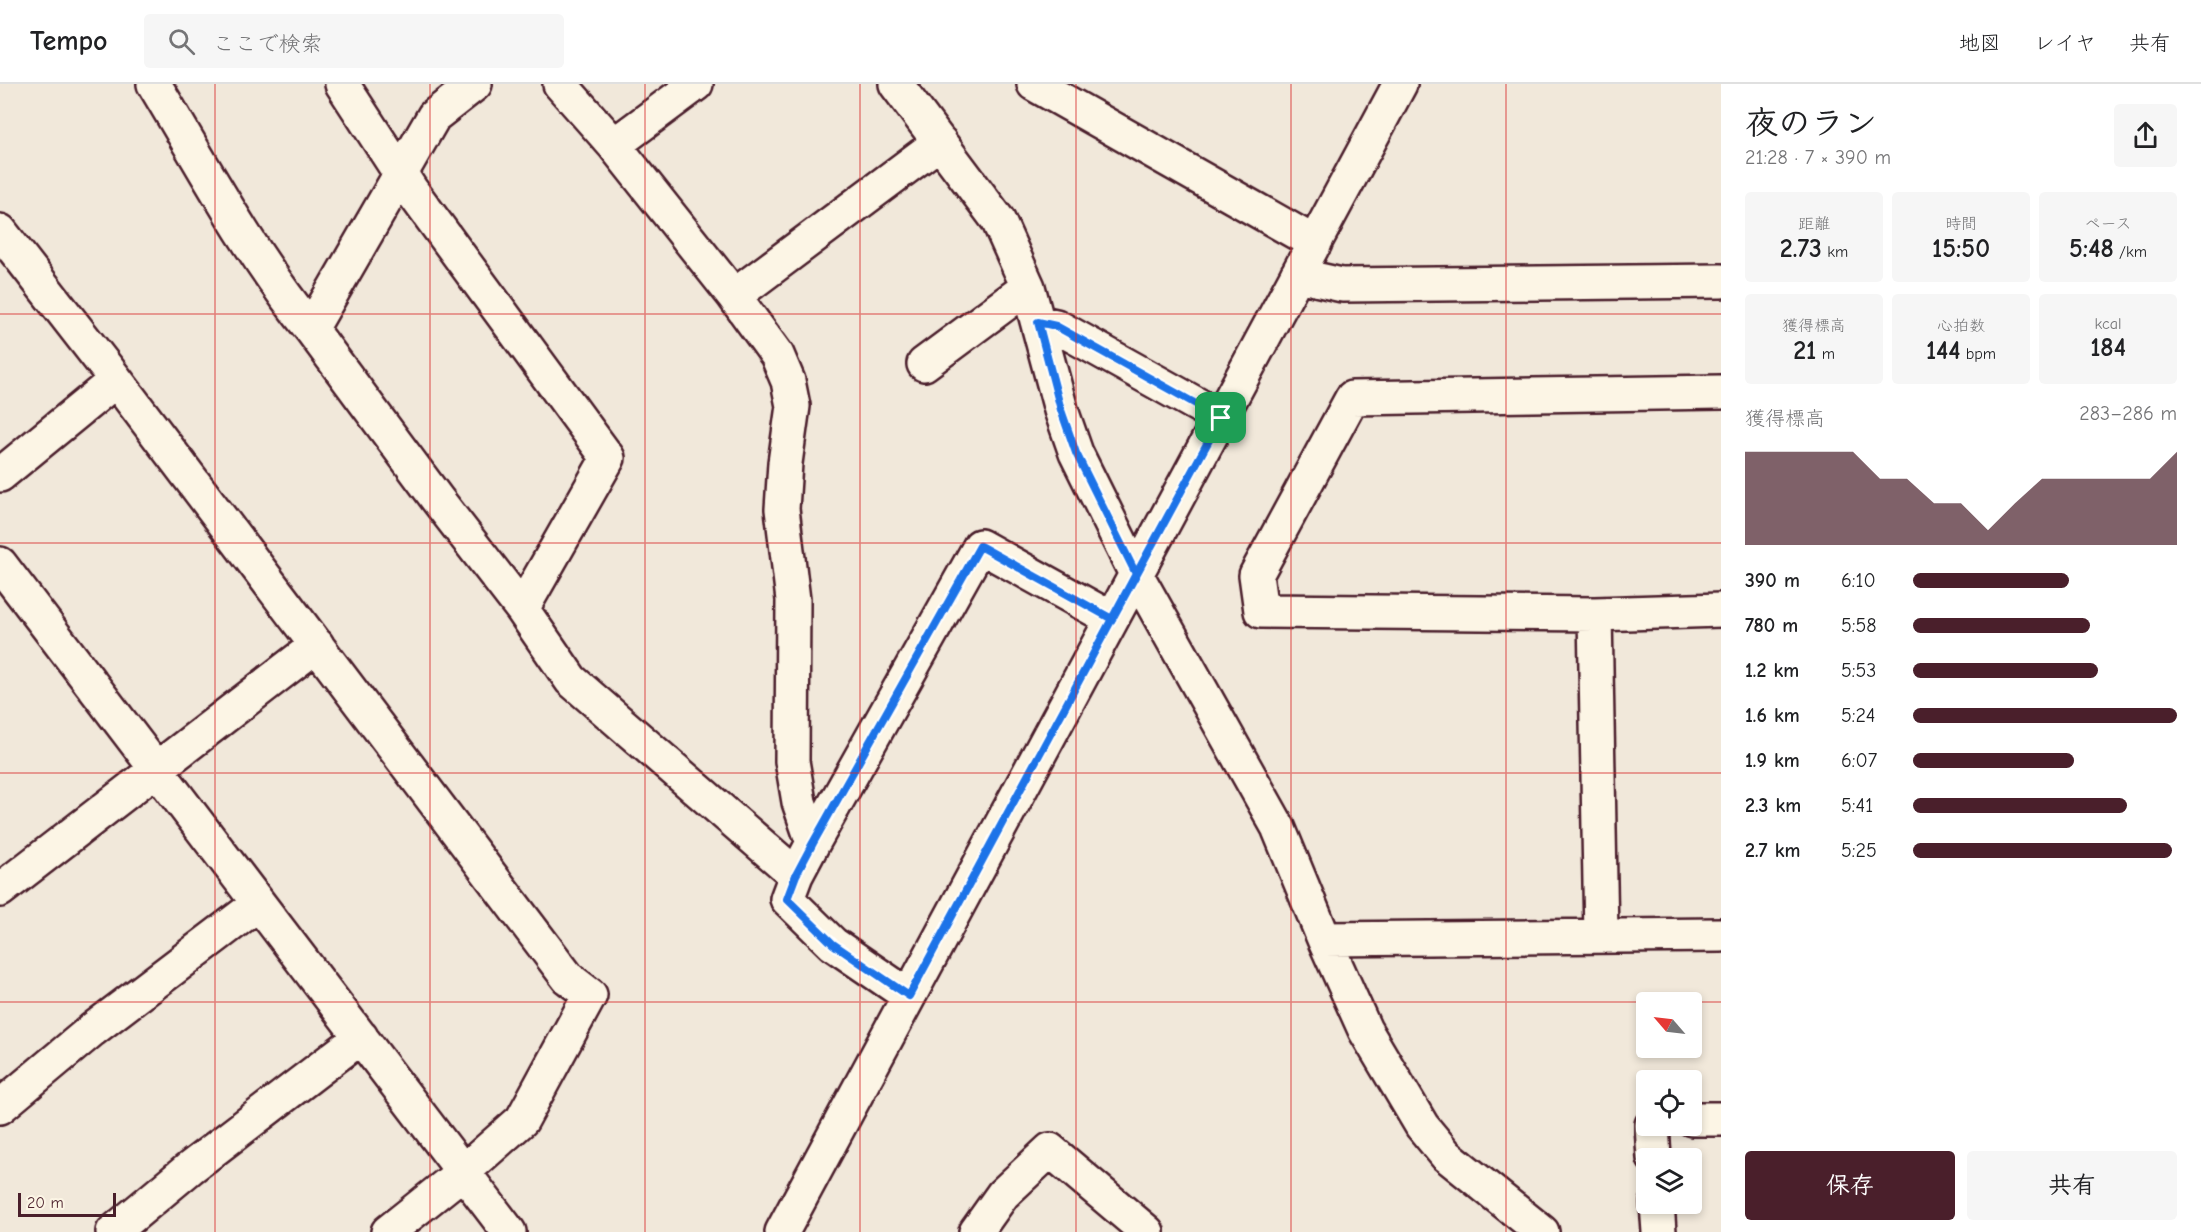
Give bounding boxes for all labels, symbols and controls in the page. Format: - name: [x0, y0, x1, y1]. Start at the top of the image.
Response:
- search box: [144, 14, 564, 68]
- text: Tempo: [30, 25, 108, 57]
- icon: search: [165, 25, 198, 58]
- text: ここで検索: [213, 31, 323, 57]
- text: 地図: [1959, 31, 2001, 55]
- text: レイヤ: [2034, 31, 2096, 55]
- text: 共有: [2129, 31, 2171, 55]
- text: 夜のラン: [1745, 104, 1877, 142]
- button: share: [2114, 104, 2177, 167]
- text: 21:28 · 7 × 390 m: [1745, 146, 1891, 169]
- text: 距離: [1798, 215, 1830, 233]
- text: 時間: [1945, 215, 1977, 233]
- text: ペース: [2084, 215, 2132, 233]
- text: 2.73: [1780, 234, 1822, 264]
- text: 15:50: [1932, 234, 1990, 264]
- text: 5:48: [2069, 234, 2114, 264]
- text: km: [1822, 243, 1848, 261]
- text: /km: [2114, 243, 2147, 261]
- text: kcal: [2095, 315, 2121, 333]
- text: 獲得標高: [1782, 317, 1846, 335]
- text: 心拍数: [1937, 317, 1985, 335]
- text: 184: [2090, 333, 2126, 363]
- text: 21: [1793, 336, 1816, 366]
- text: 144: [1926, 336, 1960, 366]
- text: m: [1816, 345, 1835, 363]
- text: bpm: [1960, 345, 1996, 363]
- pin: [1195, 392, 1246, 443]
- icon: arrive: [1204, 401, 1237, 434]
- text: 283–286 m: [2079, 402, 2177, 425]
- text: 獲得標高: [1745, 407, 1825, 430]
- text: 390 m: [1745, 569, 1800, 592]
- text: 6:10: [1841, 569, 1876, 592]
- text: 780 m: [1745, 614, 1798, 637]
- text: 5:58: [1841, 614, 1877, 637]
- text: 1.2 km: [1745, 659, 1799, 682]
- text: 5:53: [1841, 659, 1876, 682]
- text: 1.6 km: [1745, 704, 1800, 727]
- text: 5:24: [1841, 704, 1876, 727]
- text: 1.9 km: [1745, 749, 1800, 772]
- text: 6:07: [1841, 749, 1877, 772]
- text: 2.3 km: [1745, 794, 1801, 817]
- text: 5:41: [1841, 794, 1873, 817]
- text: 2.7 km: [1745, 839, 1800, 862]
- text: 5:25: [1841, 839, 1877, 862]
- north arrow: [1636, 992, 1702, 1058]
- map controls: [1636, 992, 1702, 1214]
- button: locate: [1636, 1070, 1702, 1136]
- button: layers: [1636, 1148, 1702, 1214]
- button: 保存: [1745, 1151, 1955, 1220]
- button: 共有: [1967, 1151, 2177, 1220]
- scale bar: [18, 1190, 116, 1218]
- text: 20 m: [27, 1194, 64, 1212]

